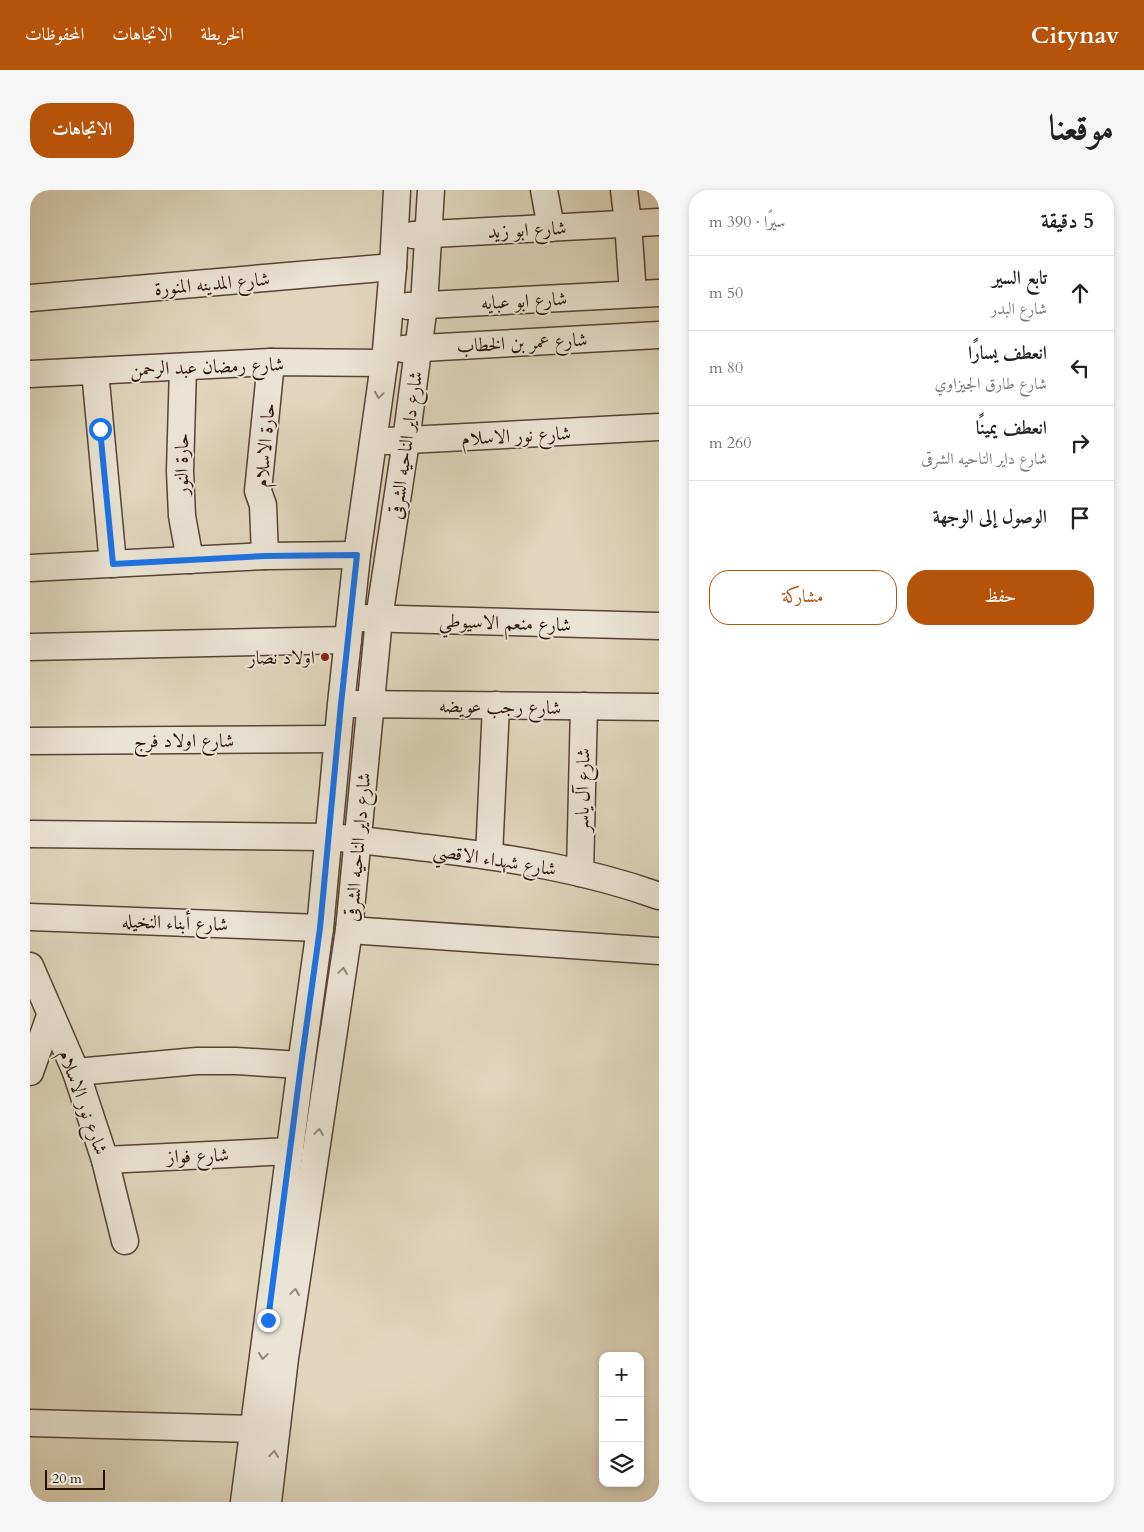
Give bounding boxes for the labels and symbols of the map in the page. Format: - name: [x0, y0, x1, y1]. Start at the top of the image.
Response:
- street label: شارع ابو زيد: [487, 215, 567, 247]
- street label: شارع المدينه المنورة: [153, 266, 271, 304]
- street label: شارع ابو عبايه: [480, 286, 568, 318]
- street label: شارع عمر بن الخطاب: [456, 327, 588, 361]
- street label: شارع رمضان عبد الرحمن: [130, 351, 285, 385]
- street label: شارع داير الناحيه الشرقى: [383, 369, 431, 521]
- one-way arrow: [375, 391, 385, 400]
- street label: حارة الاسلام: [248, 402, 285, 489]
- route start: [89, 418, 112, 441]
- street label: شارع نور الاسلام: [461, 420, 572, 455]
- street label: حارة النور: [169, 433, 195, 497]
- street label: شارع منعم الاسيوطي: [438, 608, 572, 643]
- place label: اولاد نصار: [246, 645, 315, 671]
- marker: اولاد نصار: [319, 651, 331, 663]
- street label: شارع رجب عويضه: [438, 693, 561, 723]
- street label: شارع اولاد فرج: [134, 728, 234, 758]
- street label: شارع آل ياسر: [569, 748, 599, 834]
- street label: شارع داير الناحيه الشرقى: [339, 772, 379, 923]
- street label: شارع شهداء الاقصي: [431, 837, 558, 886]
- street label: شارع أبناء النخيله: [121, 908, 229, 940]
- one-way arrow: [337, 967, 347, 975]
- street label: شارع نور الاسلام: [49, 1046, 114, 1159]
- one-way arrow: [313, 1127, 324, 1135]
- street label: شارع فواز: [165, 1142, 230, 1172]
- one-way arrow: [289, 1288, 300, 1296]
- route end: [257, 1309, 280, 1332]
- one-way arrow: [258, 1352, 269, 1360]
- one-way arrow: [268, 1449, 279, 1457]
- scale bar: [45, 1467, 105, 1490]

